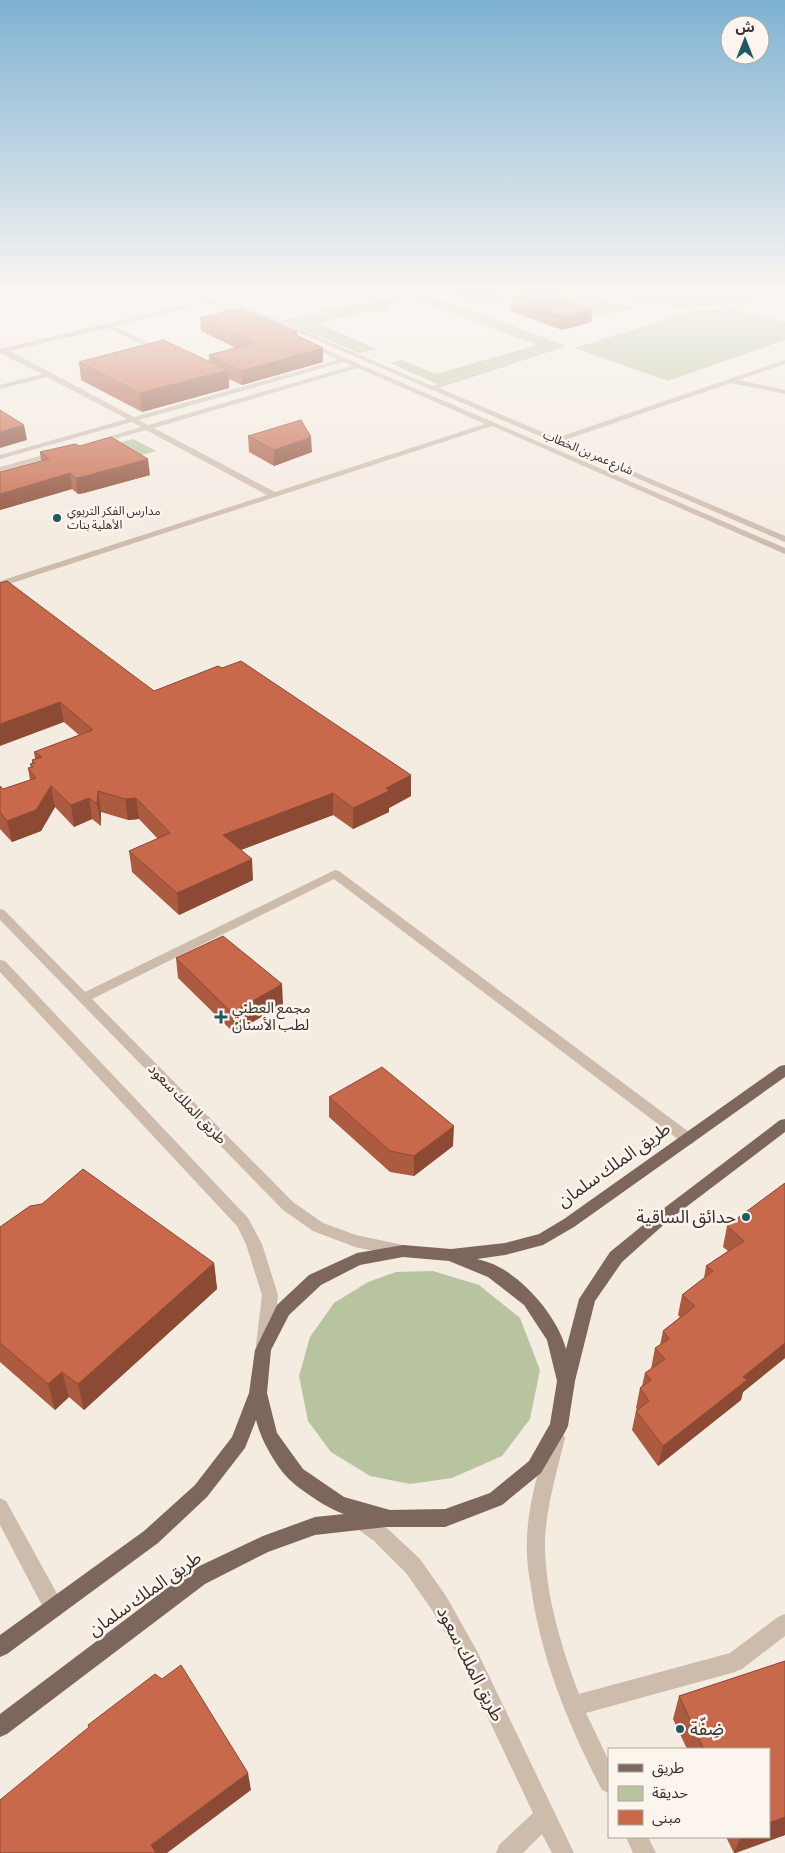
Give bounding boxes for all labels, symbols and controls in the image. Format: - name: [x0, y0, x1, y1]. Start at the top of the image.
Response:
- north arrow: [720, 15, 770, 65]
- text: ش: [735, 19, 755, 36]
- street label: شارع عمر بن الخطاب: [540, 427, 635, 480]
- place label: مدارس الفكر التربوي الأهلية بنات: [67, 504, 161, 533]
- marker: مدارس الفكر التربوي الأهلية بنات: [51, 512, 63, 524]
- place label: مجمع العطني لطب الأسنان: [232, 999, 311, 1035]
- marker: مجمع العطني لطب الأسنان: [214, 1010, 228, 1024]
- street label: طريق الملك سعود: [144, 1060, 230, 1148]
- street label: طريق الملك سلمان: [553, 1118, 675, 1212]
- place label: حدائق الساقية: [636, 1207, 736, 1228]
- marker: حدائق الساقية: [740, 1211, 752, 1223]
- street label: طريق الملك سلمان: [84, 1547, 206, 1641]
- street label: طريق الملك سعود: [432, 1603, 508, 1725]
- place label: ضِفّة: [690, 1716, 724, 1740]
- marker: ضِفّة: [674, 1723, 686, 1735]
- legend: [608, 1748, 770, 1838]
- text: طريق: [652, 1759, 684, 1778]
- text: حديقة: [652, 1784, 688, 1803]
- text: مبنى: [652, 1809, 681, 1828]

